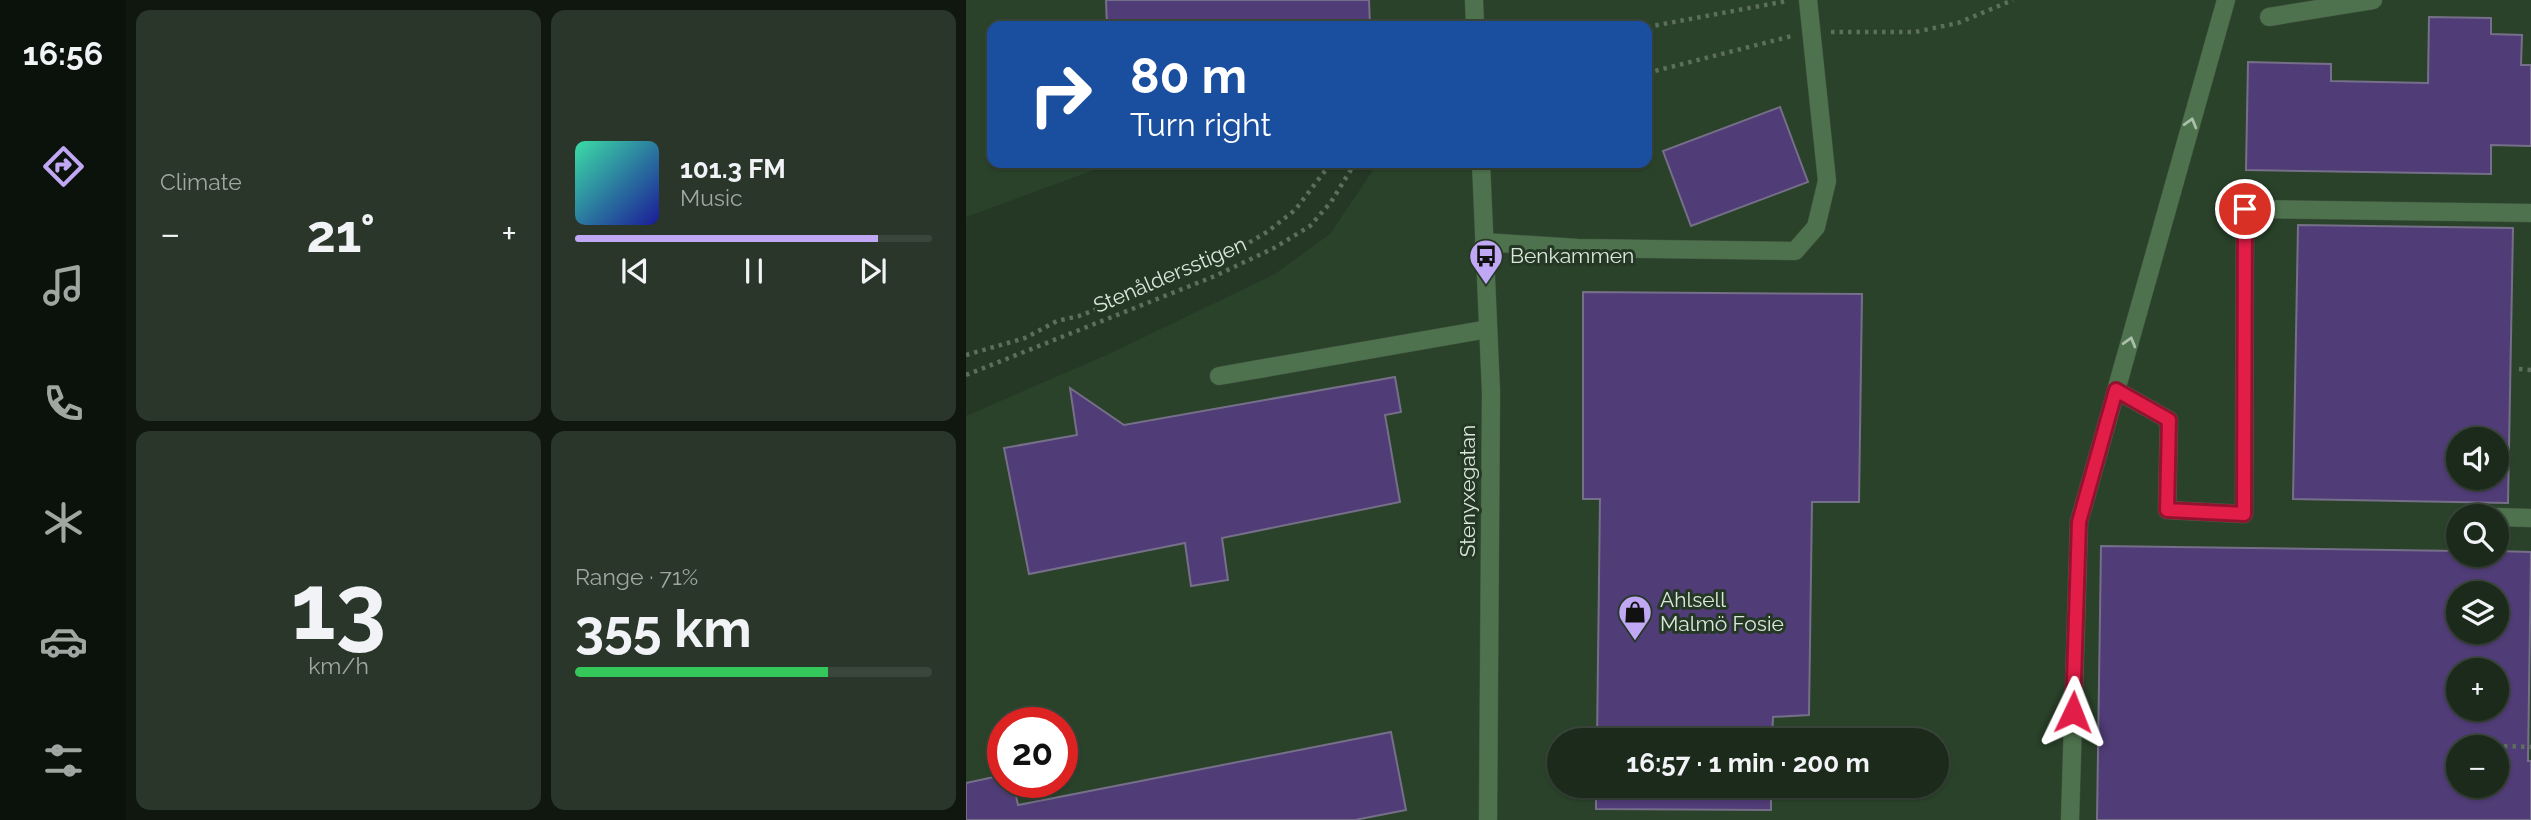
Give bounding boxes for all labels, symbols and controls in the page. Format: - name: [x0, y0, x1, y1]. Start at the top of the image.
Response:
- text: 16:56: [23, 35, 103, 72]
- text: 80 m: [1130, 47, 1247, 104]
- icon: right: [1015, 49, 1106, 140]
- text: Turn right: [1130, 106, 1271, 143]
- one-way arrow: [2183, 118, 2197, 130]
- icon: directions: [39, 142, 88, 191]
- text: 101.3 FM: [680, 154, 786, 184]
- text: Climate: [160, 168, 242, 195]
- pin: [2215, 179, 2275, 239]
- text: Music: [680, 184, 743, 211]
- icon: arrive: [2226, 190, 2264, 228]
- text: 21°: [307, 203, 375, 264]
- text: −: [160, 211, 180, 256]
- text: +: [501, 211, 517, 256]
- street label: Stenåldersstigen: [1090, 231, 1250, 318]
- bus stop icon: Benkammen: [1467, 237, 1505, 286]
- place label: Benkammen: [1510, 243, 1634, 268]
- icon: previous: [616, 252, 654, 290]
- icon: pause: [735, 252, 773, 290]
- icon: next: [854, 252, 892, 290]
- icon: music: [39, 261, 88, 310]
- one-way arrow: [2121, 337, 2136, 349]
- icon: phone: [39, 379, 88, 428]
- street label: Stenyxegatan: [1455, 425, 1480, 557]
- map controls: [2446, 427, 2509, 798]
- button: sound: [2446, 427, 2509, 490]
- icon: climate: [39, 498, 88, 547]
- button: search: [2446, 504, 2509, 567]
- text: 13: [291, 553, 386, 660]
- text: Range · 71%: [575, 563, 698, 590]
- button: layers: [2446, 581, 2509, 644]
- place label: Ahlsell Malmö Fosie: [1660, 587, 1784, 636]
- shop icon: Ahlsell Malmö Fosie: [1616, 593, 1654, 642]
- text: 355 km: [575, 598, 752, 659]
- icon: car: [39, 617, 88, 666]
- text: km/h: [308, 652, 369, 679]
- button: +: [2446, 658, 2509, 721]
- position arrow: [2036, 675, 2110, 749]
- speed limit sign: 20: [987, 707, 1078, 798]
- button: −: [2446, 735, 2509, 798]
- icon: filters: [39, 736, 88, 785]
- text: 16:57 · 1 min · 200 m: [1626, 748, 1870, 778]

